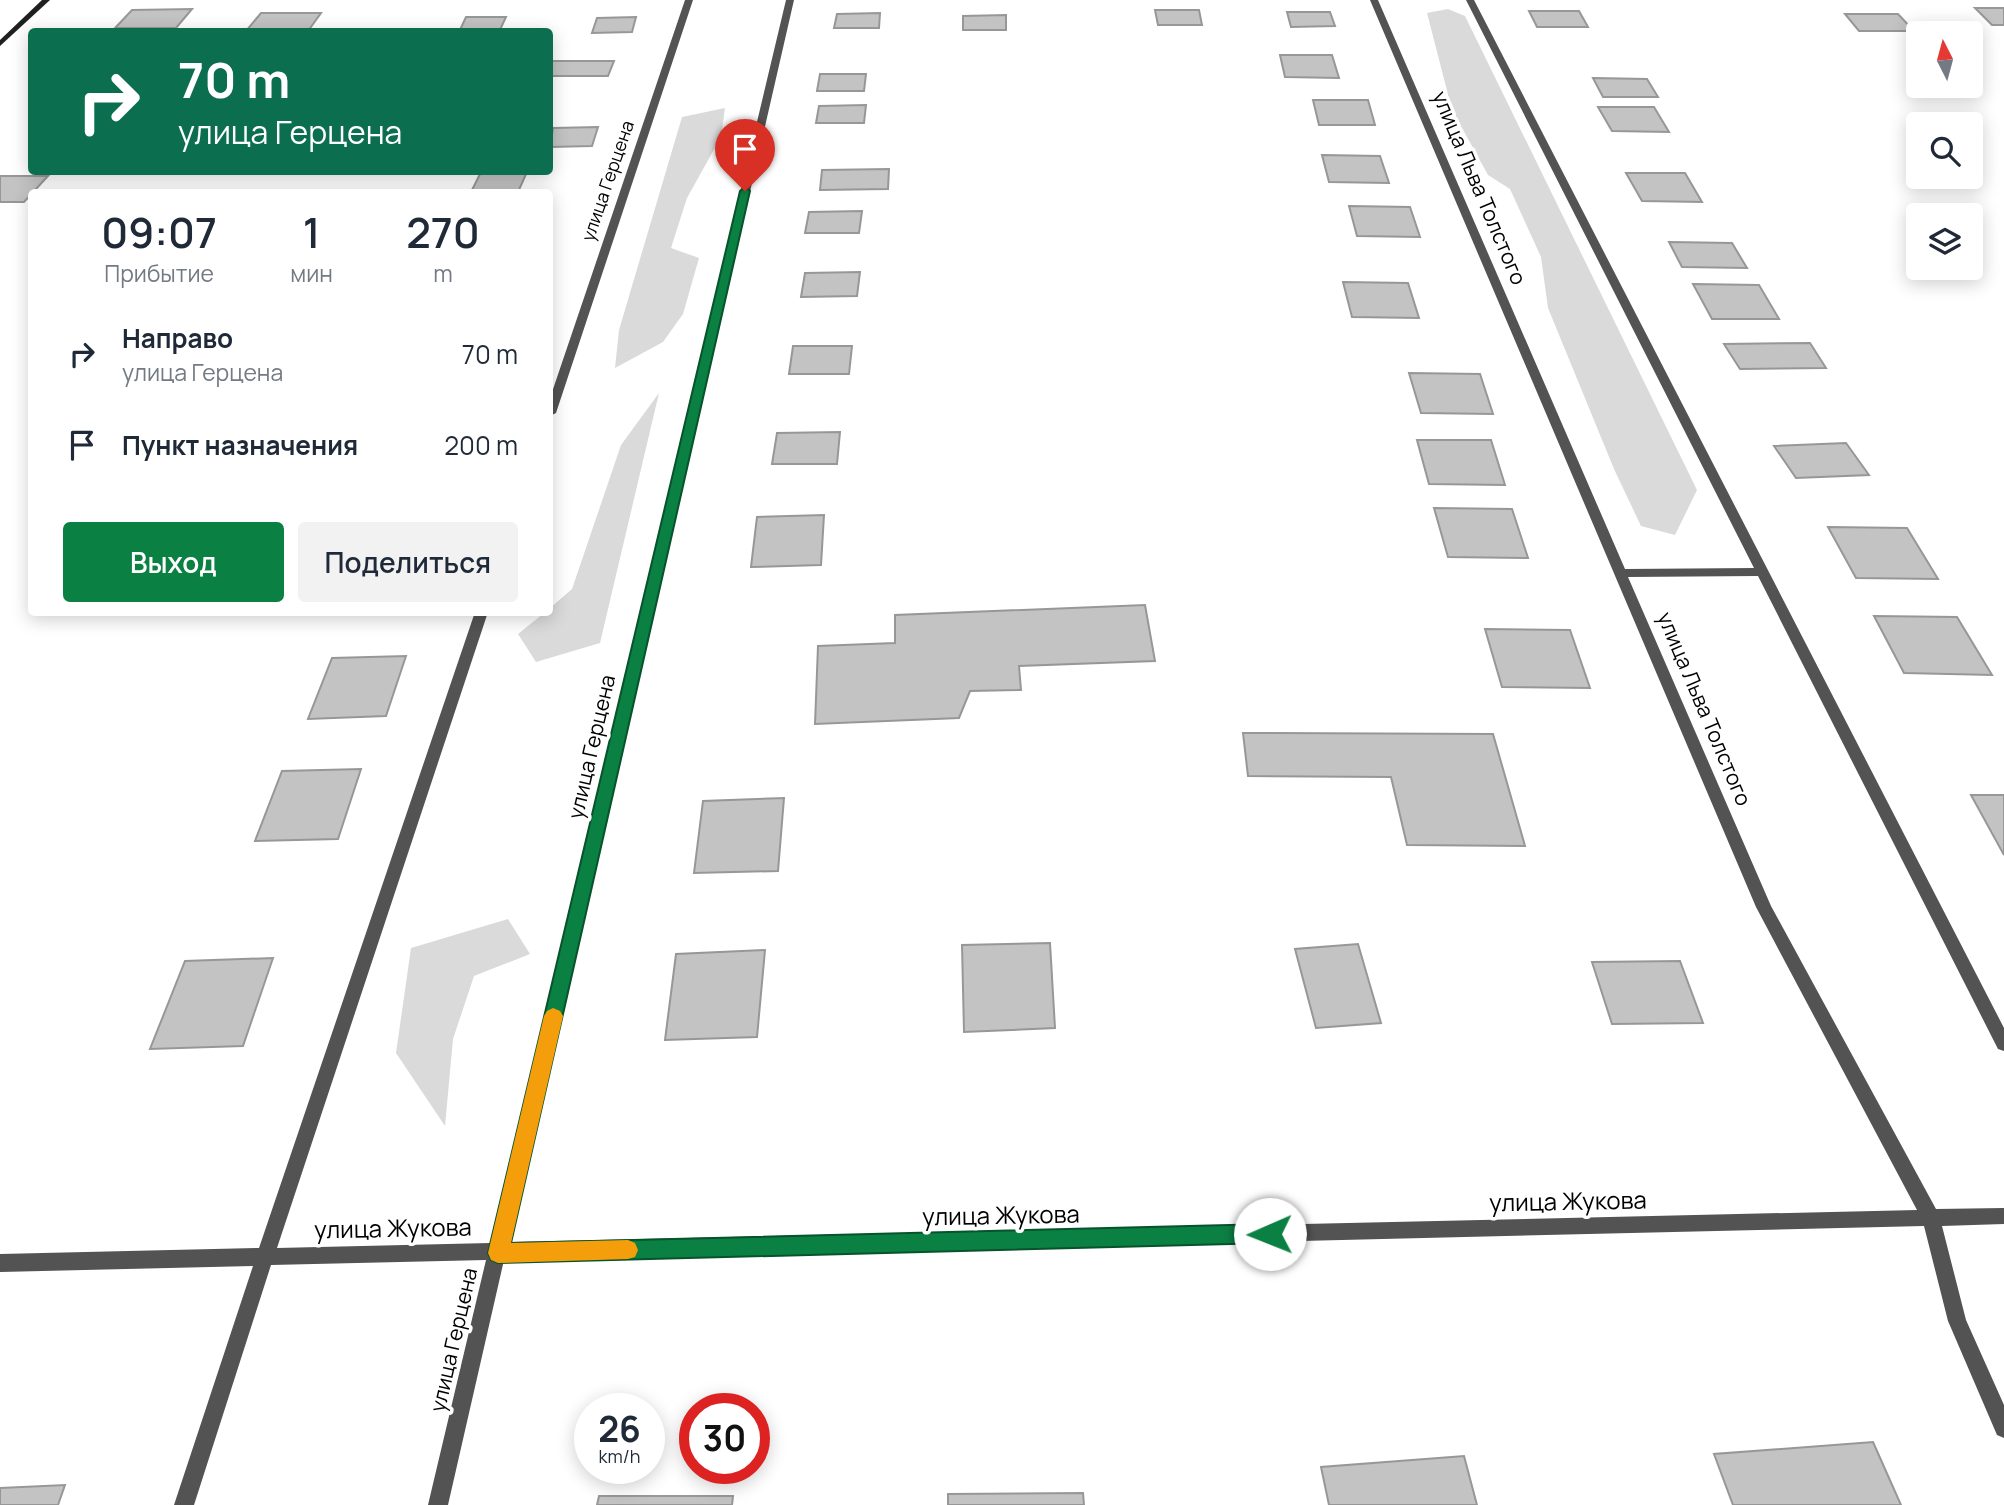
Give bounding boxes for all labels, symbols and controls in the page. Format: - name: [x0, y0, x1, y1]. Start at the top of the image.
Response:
- north arrow: [1906, 21, 1983, 98]
- map controls: [1906, 21, 1983, 280]
- text: 70 m: [178, 46, 290, 113]
- icon: right: [63, 56, 154, 147]
- street label: улица Льва Толстого: [1426, 87, 1533, 289]
- text: улица Герцена: [178, 110, 402, 154]
- button: search: [1906, 112, 1983, 189]
- street label: улица Герцена: [575, 117, 639, 244]
- pin: [715, 119, 775, 191]
- icon: arrive: [726, 130, 764, 168]
- text: 09:07: [101, 203, 217, 261]
- text: 1: [303, 203, 320, 261]
- text: 270: [406, 203, 480, 261]
- button: layers: [1906, 203, 1983, 280]
- text: Прибытие: [104, 257, 214, 289]
- text: мин: [290, 257, 333, 289]
- text: m: [433, 257, 453, 289]
- text: Направо: [122, 320, 233, 356]
- icon: right: [63, 335, 101, 373]
- text: 70 m: [462, 336, 518, 372]
- text: улица Герцена: [122, 356, 283, 388]
- icon: arrive: [63, 426, 101, 464]
- text: Пункт назначения: [122, 427, 358, 463]
- text: 200 m: [444, 427, 518, 463]
- button: Выход: [63, 522, 284, 602]
- button: Поделиться: [298, 522, 518, 602]
- street label: улица Льва Толстого: [1651, 608, 1758, 810]
- street label: улица Герцена: [561, 672, 621, 822]
- street label: улица Жукова: [1489, 1183, 1647, 1218]
- street label: улица Жукова: [922, 1197, 1080, 1232]
- position arrow: [1233, 1197, 1307, 1271]
- street label: улица Жукова: [314, 1210, 472, 1245]
- street label: улица Герцена: [423, 1265, 483, 1415]
- speed limit sign: 30: [679, 1393, 770, 1484]
- text: 26: [598, 1405, 641, 1453]
- text: km/h: [599, 1444, 640, 1468]

